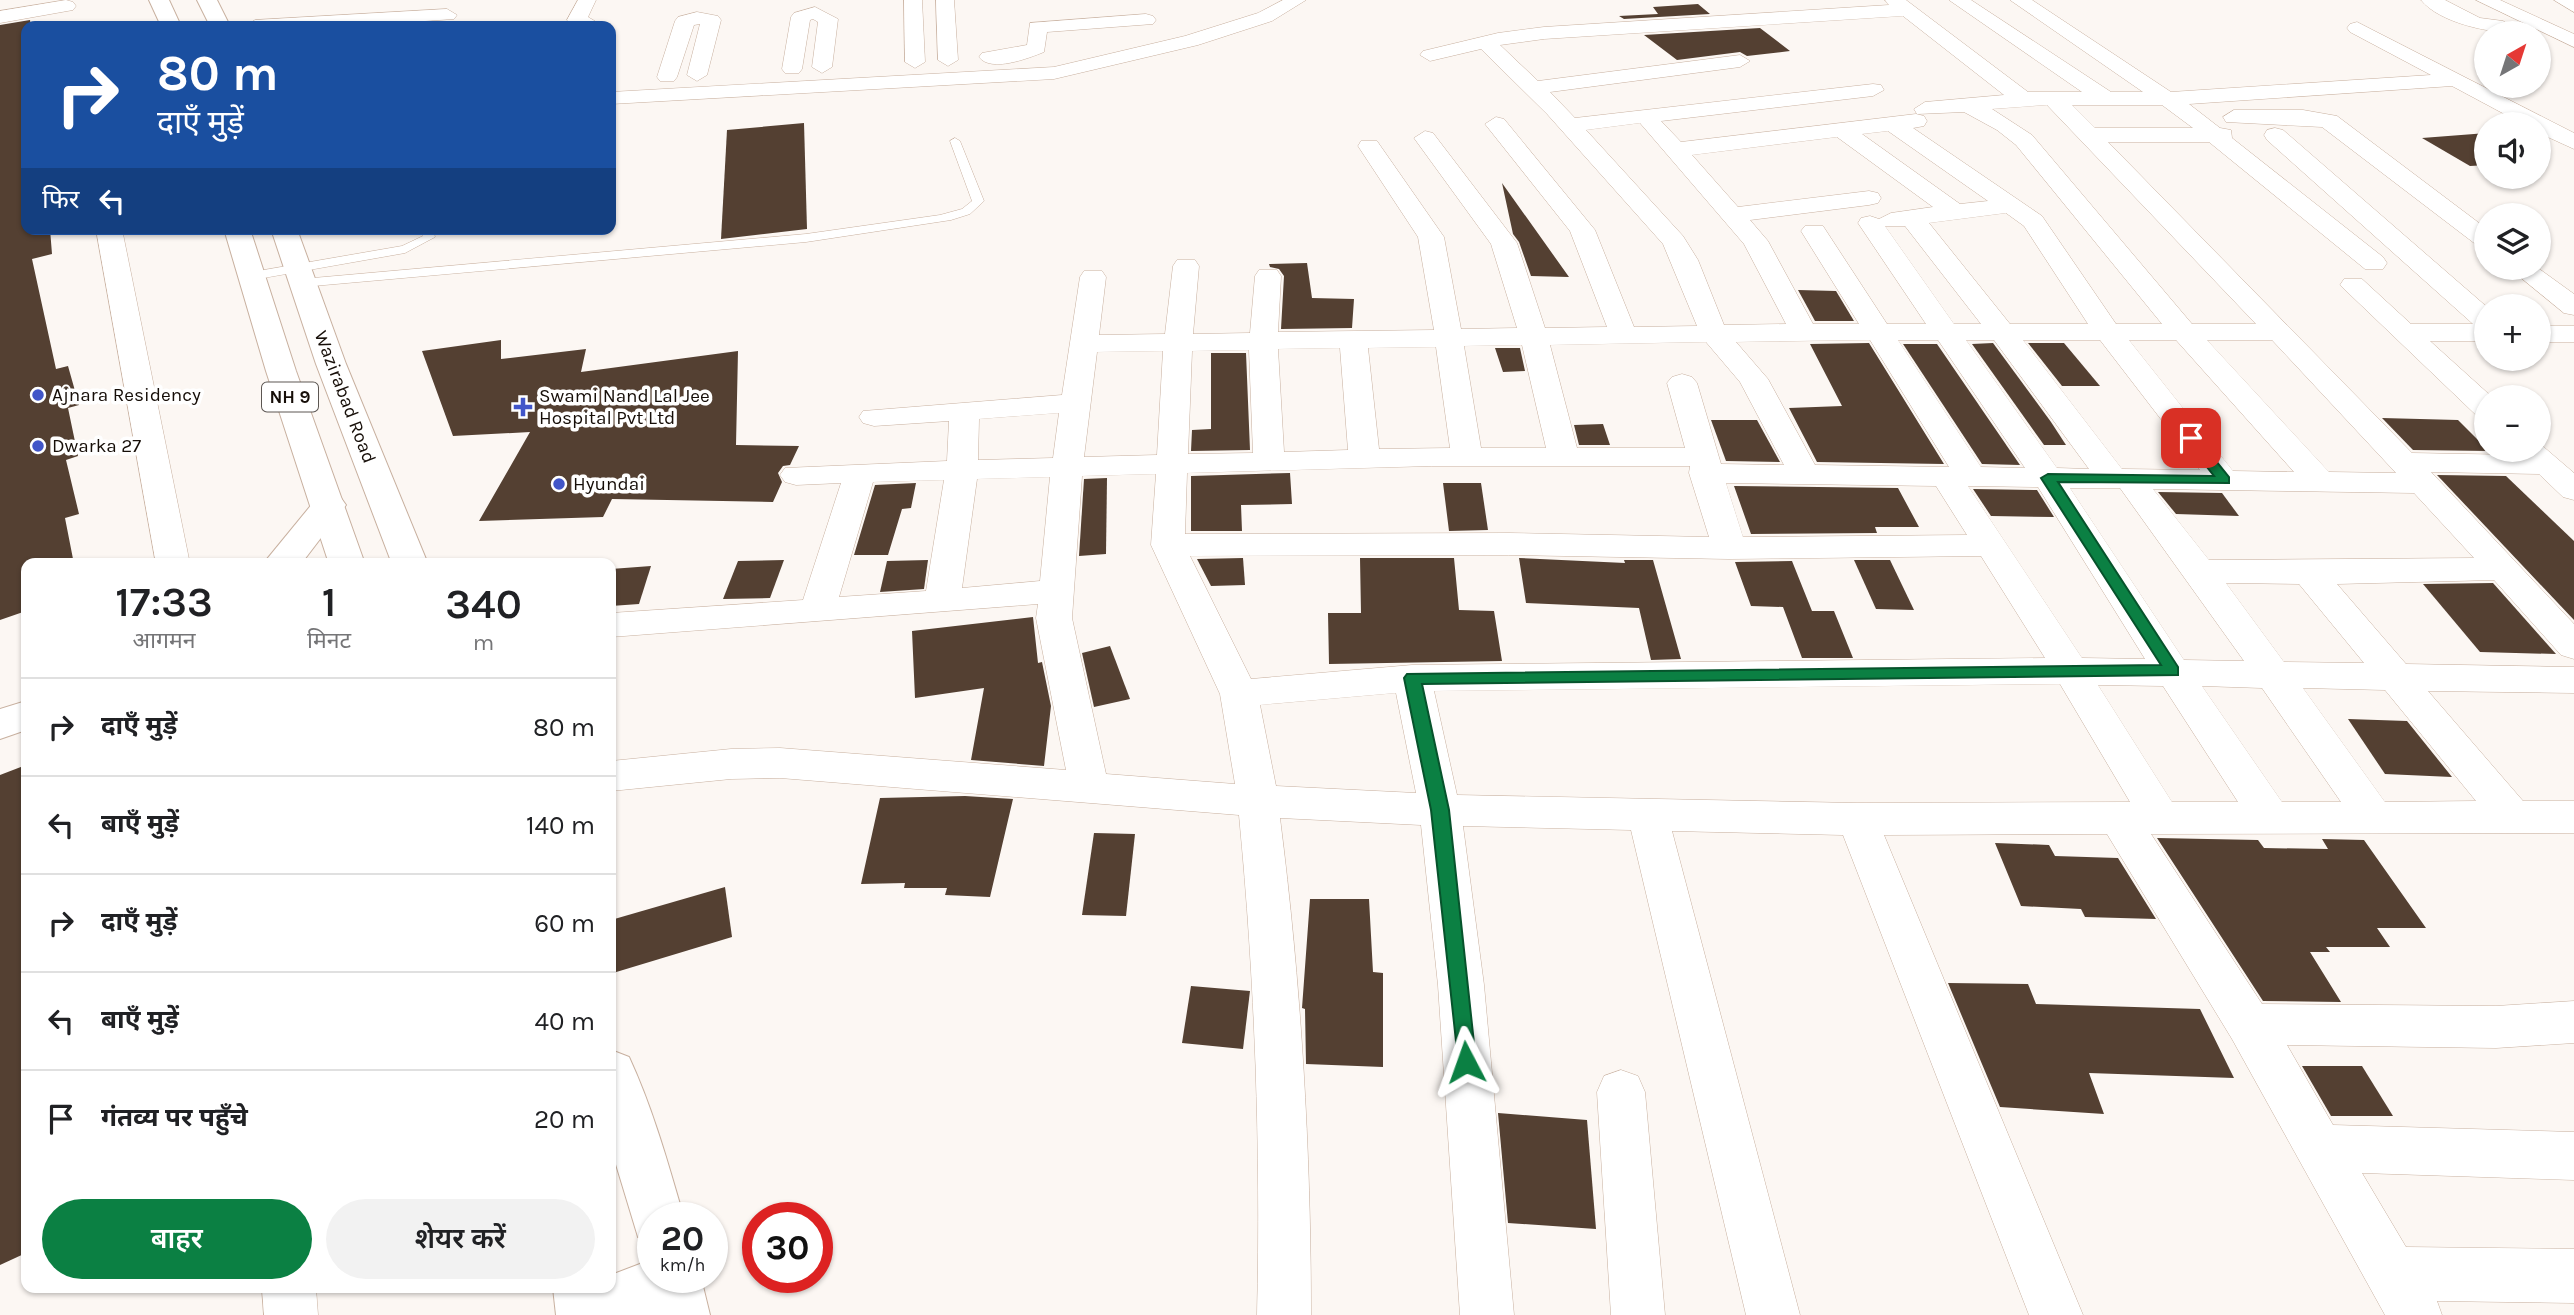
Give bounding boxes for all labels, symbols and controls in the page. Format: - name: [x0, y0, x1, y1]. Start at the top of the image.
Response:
- north arrow: [2474, 21, 2552, 98]
- map controls: [2474, 21, 2551, 462]
- text: 80 m: [157, 45, 279, 102]
- icon: right: [42, 49, 133, 140]
- text: दाएँ मुड़ें: [157, 104, 244, 141]
- button: sound: [2474, 112, 2551, 189]
- icon: left: [93, 182, 131, 220]
- text: फिर: [42, 184, 79, 215]
- button: layers: [2474, 203, 2551, 280]
- button: +: [2474, 294, 2551, 371]
- street label: Wazirabad Road: [310, 328, 380, 466]
- road number: NH 9: [262, 382, 318, 412]
- place label: Ajnara Residency: [52, 384, 201, 406]
- place label: Swami Nand Lal Jee Hospital Pvt Ltd: [539, 385, 710, 429]
- button: −: [2474, 385, 2551, 462]
- marker: Ajnara Residency: [30, 387, 46, 403]
- marker: Swami Nand Lal Jee Hospital Pvt Ltd: [513, 397, 533, 417]
- pin: [2161, 408, 2221, 468]
- icon: arrive: [2172, 419, 2210, 457]
- place label: Dwarka 27: [52, 435, 141, 457]
- marker: Dwarka 27: [30, 438, 46, 454]
- place label: Hyundai: [573, 473, 645, 495]
- marker: Hyundai: [551, 476, 567, 492]
- text: 17:33: [115, 577, 213, 627]
- text: 1: [322, 577, 336, 627]
- text: 340: [445, 579, 522, 629]
- text: आगमन: [133, 627, 196, 654]
- text: मिनट: [307, 627, 351, 654]
- text: m: [473, 629, 494, 656]
- icon: right: [42, 708, 80, 746]
- text: दाएँ मुड़ें: [101, 710, 177, 741]
- text: 80 m: [533, 712, 595, 743]
- icon: left: [42, 806, 80, 844]
- text: बाएँ मुड़ें: [101, 808, 179, 839]
- text: 140 m: [526, 810, 595, 841]
- icon: right: [42, 904, 80, 942]
- text: दाएँ मुड़ें: [101, 906, 177, 937]
- text: 60 m: [534, 908, 595, 939]
- icon: left: [42, 1002, 80, 1040]
- text: बाएँ मुड़ें: [101, 1004, 179, 1035]
- text: 40 m: [535, 1006, 595, 1037]
- position arrow: [1429, 1025, 1503, 1099]
- icon: arrive: [42, 1100, 80, 1138]
- text: गंतव्य पर पहुँचे: [101, 1102, 248, 1133]
- text: 20 m: [534, 1104, 595, 1135]
- button: बाहर: [42, 1199, 312, 1279]
- button: शेयर करें: [326, 1199, 595, 1279]
- speed limit sign: 30: [742, 1202, 833, 1293]
- text: 20: [661, 1218, 704, 1259]
- text: km/h: [660, 1254, 705, 1276]

